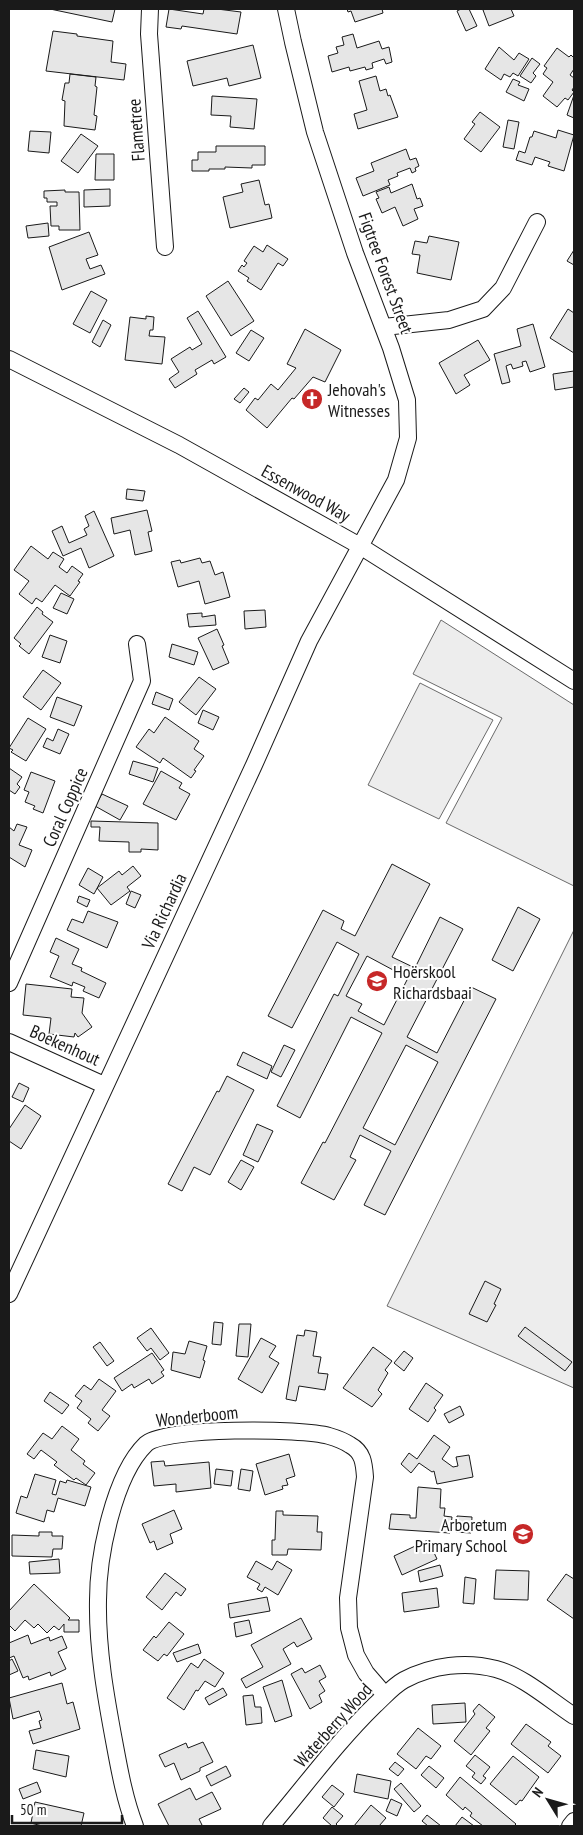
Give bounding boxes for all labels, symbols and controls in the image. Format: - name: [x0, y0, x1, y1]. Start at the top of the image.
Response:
- street label: Flametree: [122, 98, 150, 162]
- street label: Figtree Forest Street: [353, 209, 419, 337]
- place label: Jehovah's Witnesses: [327, 378, 390, 422]
- church icon: Jehovah's Witnesses: [300, 387, 324, 411]
- street label: Essenwood Way: [258, 459, 355, 527]
- street label: Coral Coppice: [37, 764, 93, 850]
- street label: Via Richardia: [136, 869, 192, 954]
- place label: Hoërskool Richardsbaai: [393, 960, 472, 1004]
- school or university icon: Hoërskool Richardsbaai: [365, 969, 389, 993]
- street label: Boekenhout: [26, 1019, 104, 1071]
- street label: Wonderboom: [155, 1400, 239, 1432]
- place label: Arboretum Primary School: [415, 1513, 508, 1557]
- school or university icon: Arboretum Primary School: [511, 1522, 535, 1546]
- street label: Waterberry Wood: [289, 1678, 377, 1772]
- north arrow: [523, 1775, 573, 1825]
- text: N: [528, 1784, 547, 1801]
- scale bar: [12, 1792, 122, 1824]
- text: 50 m: [20, 1800, 46, 1819]

